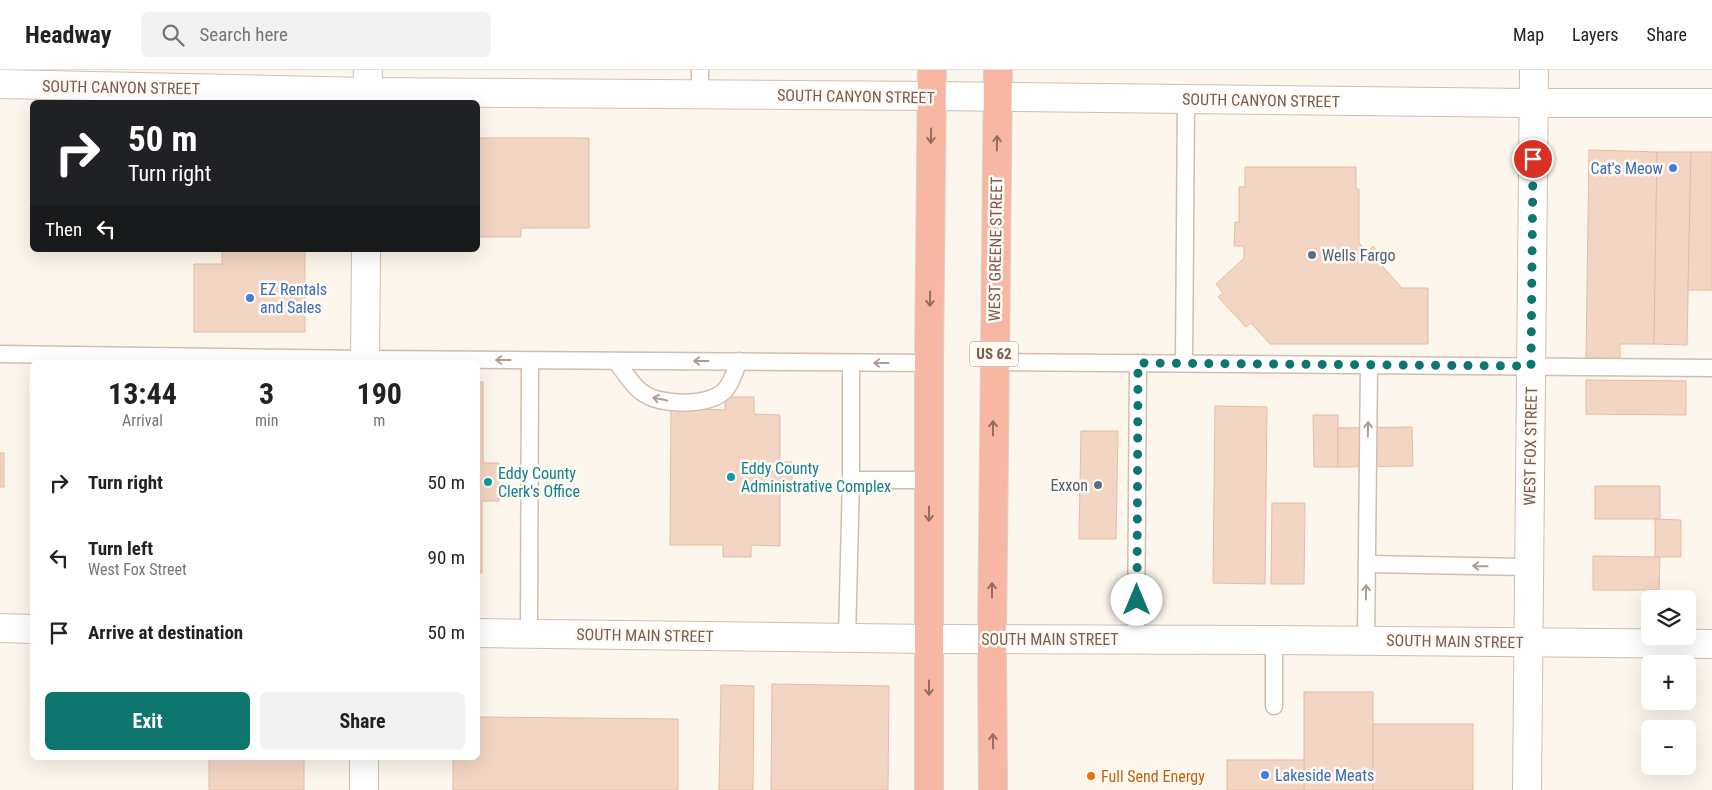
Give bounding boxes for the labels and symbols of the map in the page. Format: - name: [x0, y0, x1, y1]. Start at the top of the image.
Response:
- street label: SOUTH CANYON STREET: [42, 77, 200, 98]
- street label: SOUTH CANYON STREET: [777, 86, 935, 107]
- street label: SOUTH CANYON STREET: [1182, 90, 1340, 111]
- one-way arrow: [927, 128, 936, 144]
- one-way arrow: [992, 135, 1002, 151]
- pin: [1512, 138, 1554, 180]
- place label: Cat's Meow: [1590, 159, 1663, 178]
- marker: Cat's Meow: [1667, 162, 1679, 174]
- street label: WEST GREENE STREET: [985, 176, 1006, 322]
- place label: Wells Fargo: [1322, 246, 1396, 265]
- marker: Wells Fargo: [1306, 249, 1318, 261]
- place label: EZ Rentals and Sales: [260, 280, 327, 317]
- one-way arrow: [925, 290, 935, 306]
- marker: EZ Rentals and Sales: [244, 292, 256, 304]
- road number: US 62: [970, 342, 1018, 366]
- one-way arrow: [495, 355, 512, 365]
- one-way arrow: [693, 356, 709, 366]
- one-way arrow: [873, 358, 889, 368]
- street label: WEST FOX STREET: [1520, 386, 1541, 506]
- one-way arrow: [652, 394, 668, 403]
- one-way arrow: [988, 420, 998, 436]
- one-way arrow: [1363, 422, 1373, 438]
- place label: Eddy County Administrative Complex: [741, 459, 891, 496]
- place label: Eddy County Clerk's Office: [498, 464, 580, 501]
- marker: Eddy County Administrative Complex: [725, 471, 737, 483]
- marker: Eddy County Clerk's Office: [482, 476, 494, 488]
- place label: Exxon: [1050, 476, 1088, 495]
- marker: Exxon: [1092, 479, 1104, 491]
- one-way arrow: [924, 505, 934, 521]
- one-way arrow: [1472, 561, 1488, 571]
- position arrow: [1110, 573, 1162, 625]
- one-way arrow: [987, 582, 997, 598]
- one-way arrow: [1361, 584, 1371, 600]
- street label: SOUTH MAIN STREET: [576, 625, 714, 646]
- street label: SOUTH MAIN STREET: [981, 630, 1119, 649]
- street label: SOUTH MAIN STREET: [1386, 631, 1524, 652]
- one-way arrow: [924, 679, 934, 695]
- one-way arrow: [988, 734, 998, 750]
- place label: Lakeside Meats: [1275, 766, 1374, 785]
- place label: Full Send Energy: [1101, 767, 1205, 786]
- marker: Lakeside Meats: [1259, 769, 1271, 781]
- marker: Full Send Energy: [1085, 770, 1097, 782]

